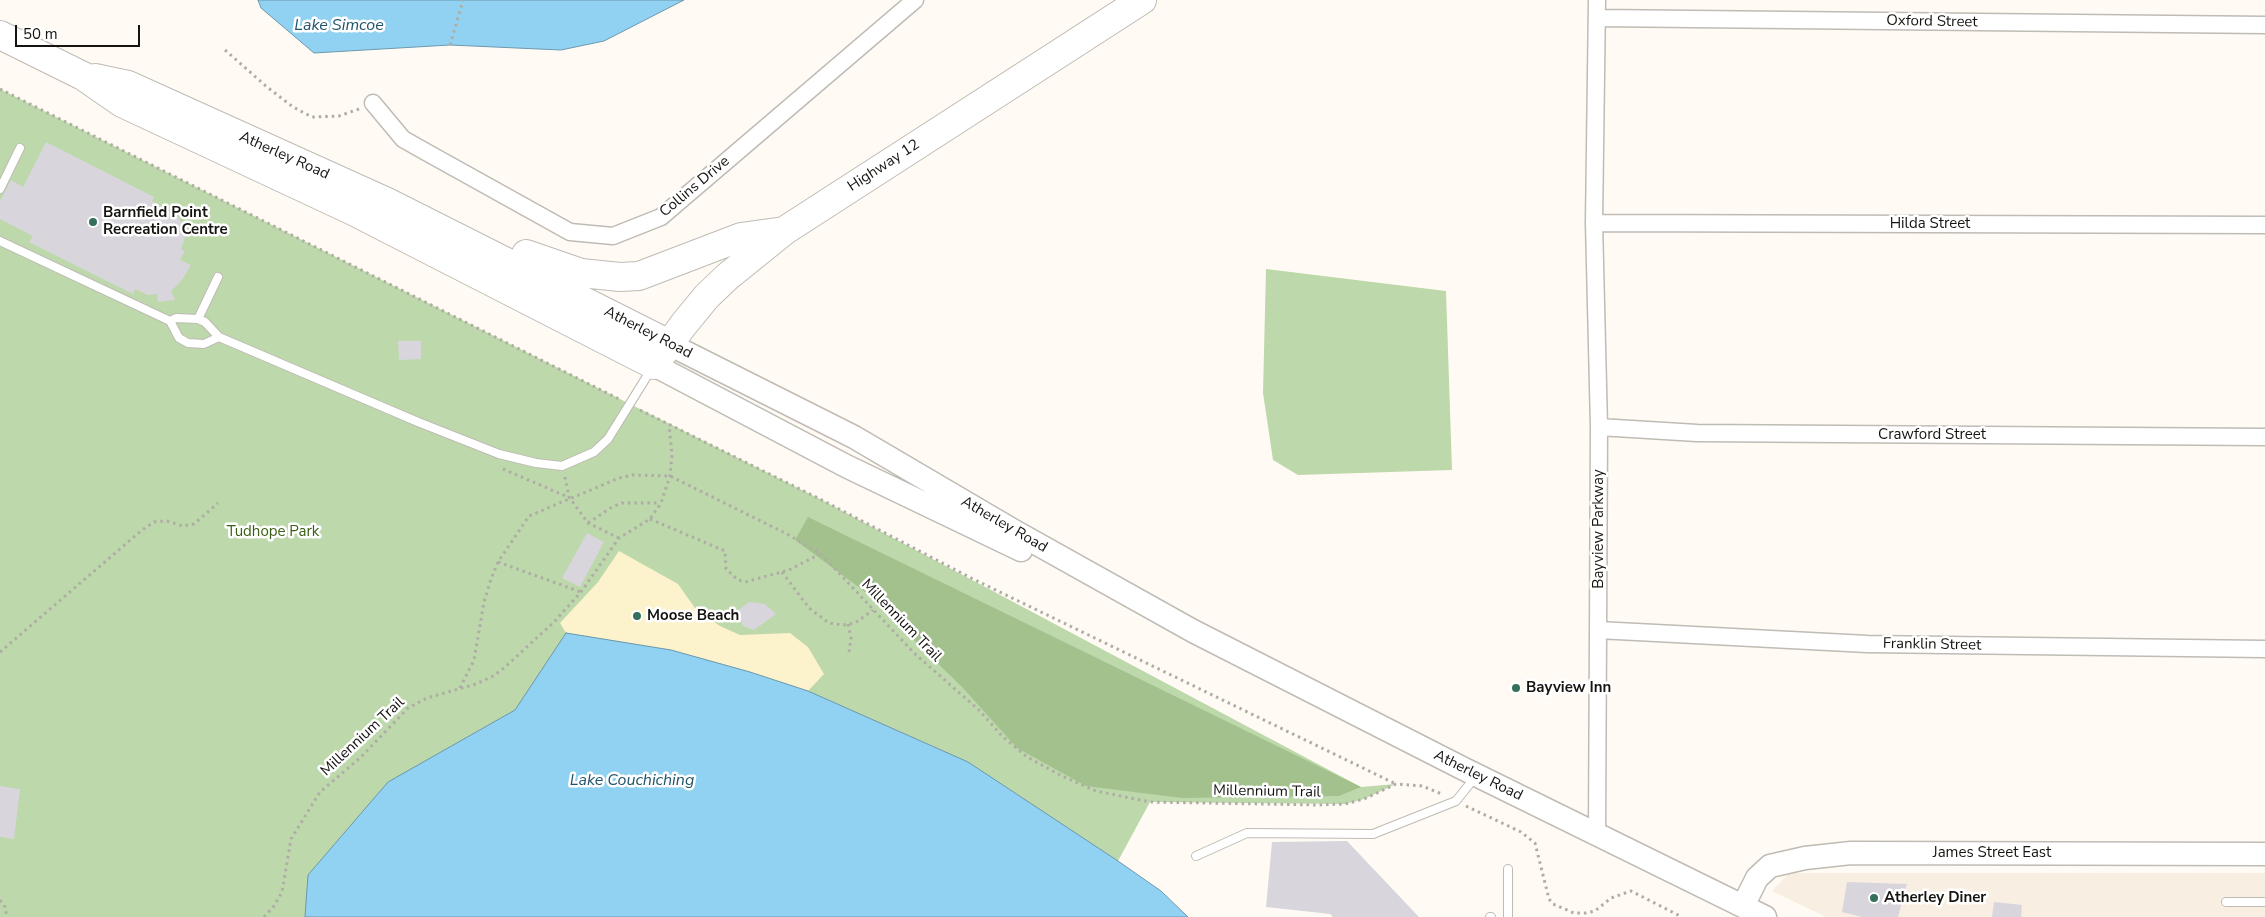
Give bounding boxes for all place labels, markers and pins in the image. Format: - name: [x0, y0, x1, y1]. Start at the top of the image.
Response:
- place label: Barnfield Point Recreation Centre: [103, 204, 228, 239]
- marker: Barnfield Point Recreation Centre: [87, 216, 99, 228]
- place label: Moose Beach: [647, 607, 739, 625]
- marker: Moose Beach: [631, 610, 643, 622]
- place label: Bayview Inn: [1526, 679, 1611, 697]
- marker: Bayview Inn: [1510, 682, 1522, 694]
- place label: Atherley Diner: [1884, 889, 1986, 907]
- marker: Atherley Diner: [1868, 892, 1880, 904]

